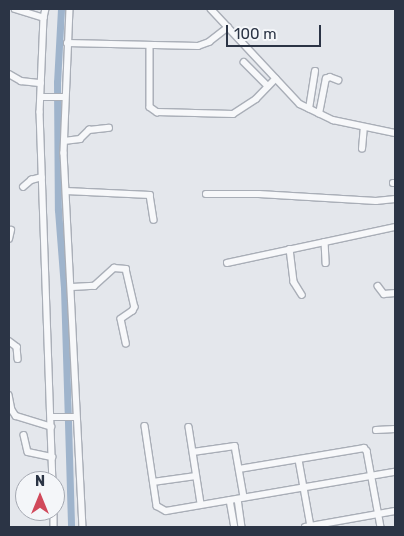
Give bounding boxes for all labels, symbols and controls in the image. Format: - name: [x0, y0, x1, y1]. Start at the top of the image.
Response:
- scale bar: [229, 15, 324, 47]
- text: 100 m: [234, 25, 276, 43]
- north arrow: [15, 471, 65, 521]
- text: N: [35, 473, 45, 490]

